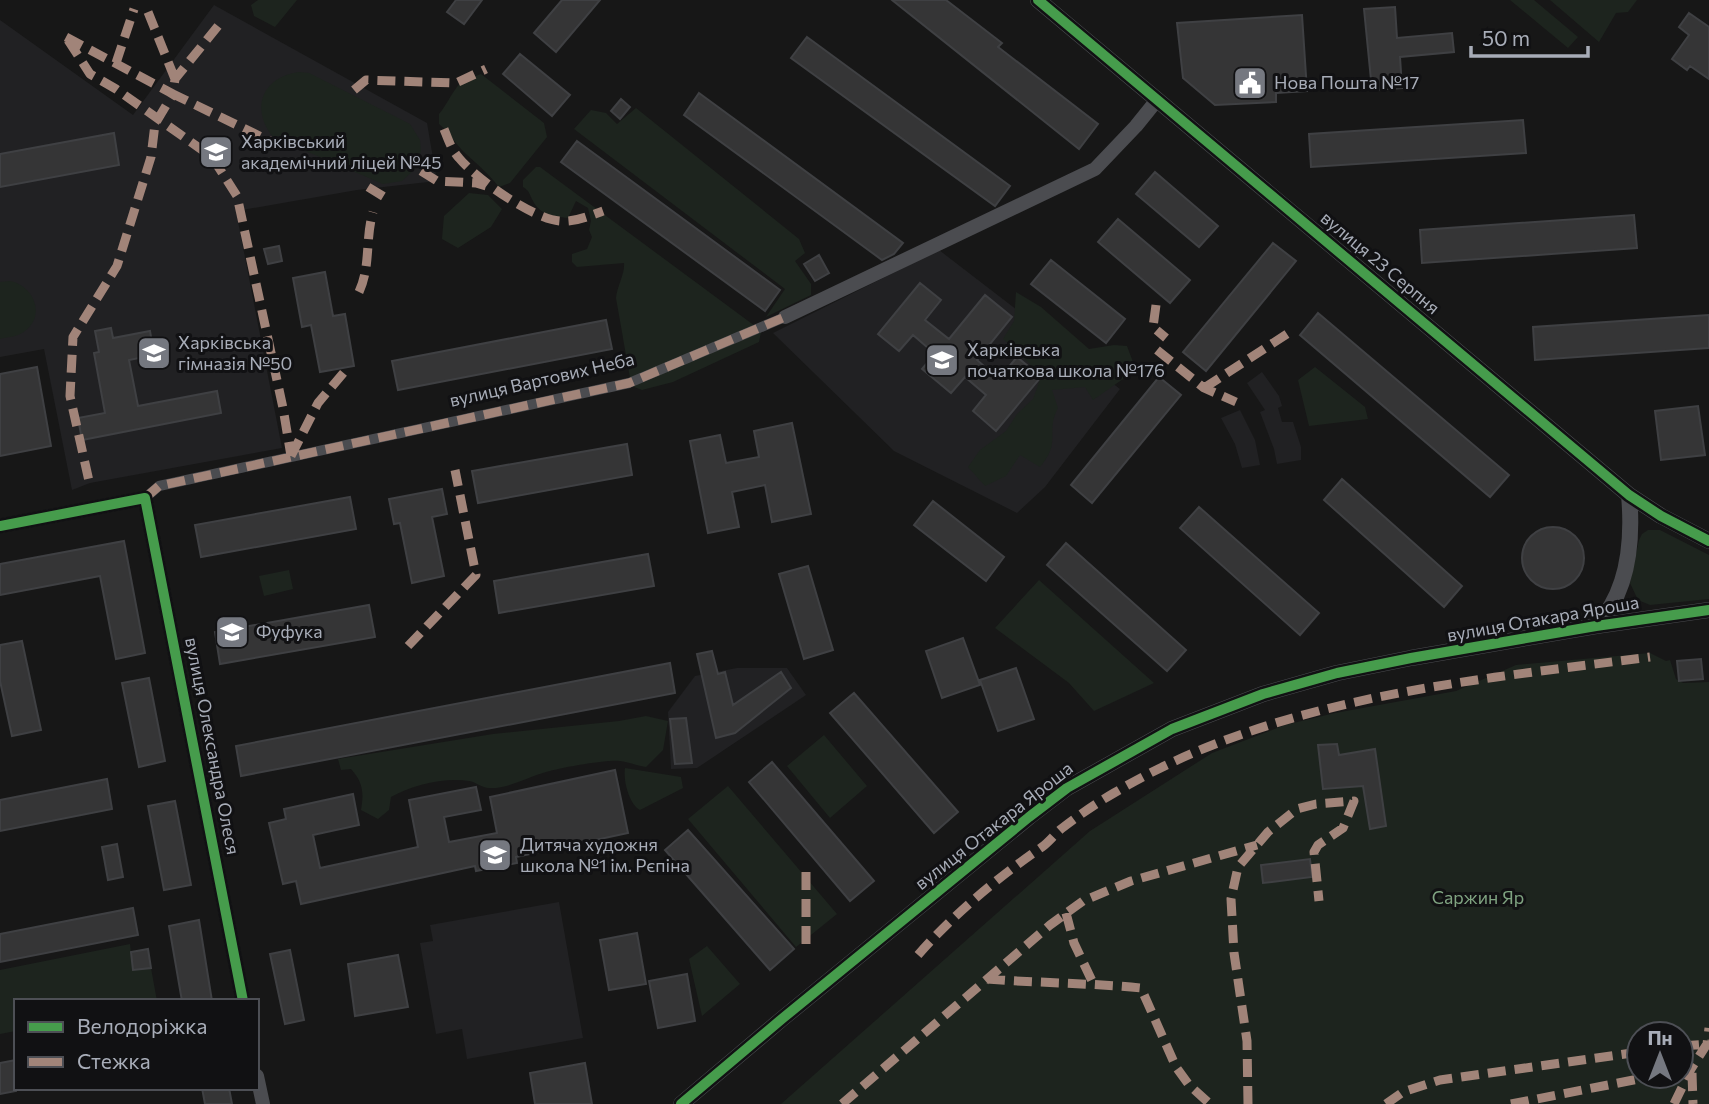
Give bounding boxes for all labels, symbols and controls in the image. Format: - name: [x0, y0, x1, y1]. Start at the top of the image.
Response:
- scale bar: [1471, 14, 1588, 58]
- text: 50 m: [1482, 25, 1530, 50]
- public building icon: Нова Пошта №17: [1231, 64, 1269, 102]
- place label: Нова Пошта №17: [1274, 71, 1419, 93]
- place label: Харківський академічний ліцей №45: [241, 130, 442, 173]
- school or university icon: Харківський академічний ліцей №45: [197, 133, 235, 171]
- street label: вулиця 23 Серпня: [1317, 206, 1445, 318]
- place label: Харківська гімназія №50: [178, 331, 292, 374]
- school or university icon: Харківська гімназія №50: [135, 334, 173, 372]
- place label: Харківська початкова школа №176: [967, 338, 1165, 381]
- school or university icon: Харківська початкова школа №176: [923, 341, 961, 379]
- street label: вулиця Вартових Неба: [447, 347, 636, 411]
- street label: вулиця Отакара Яроша: [1445, 590, 1641, 646]
- school or university icon: Фуфука: [213, 613, 251, 651]
- place label: Фуфука: [256, 620, 323, 642]
- street label: вулиця Олександра Олеся: [181, 635, 245, 856]
- street label: вулиця Отакара Яроша: [910, 757, 1077, 894]
- place label: Дитяча художня школа №1 ім. Рєпіна: [520, 833, 690, 876]
- school or university icon: Дитяча художня школа №1 ім. Рєпіна: [476, 836, 514, 874]
- park label: Саржин Яр: [1432, 886, 1524, 908]
- legend: [14, 999, 259, 1090]
- text: Велодоріжка: [77, 1013, 207, 1038]
- north arrow: [1625, 1020, 1695, 1090]
- text: Пн: [1647, 1026, 1673, 1049]
- text: Стежка: [77, 1048, 151, 1073]

